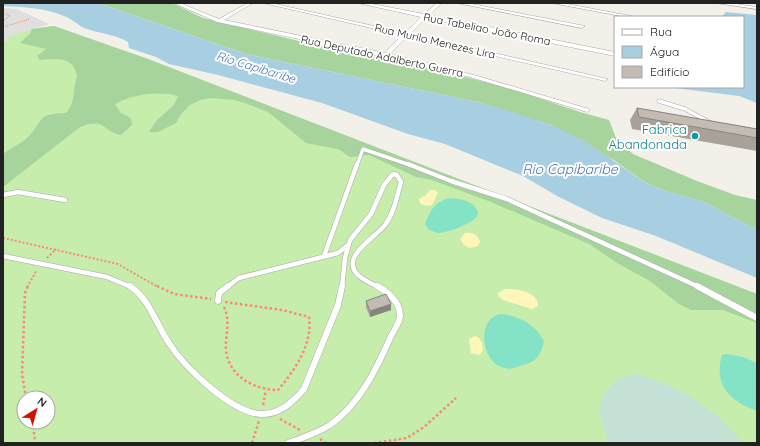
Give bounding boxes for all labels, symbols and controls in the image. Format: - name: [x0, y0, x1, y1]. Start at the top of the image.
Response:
- street label: Rua Tabeliao João Roma: [422, 10, 552, 48]
- legend: [614, 16, 744, 88]
- street label: Rua Murilo Menezes Lira: [373, 20, 497, 62]
- text: Rua: [650, 24, 672, 39]
- street label: Rua Deputado Adalberto Guerra: [300, 32, 464, 80]
- text: Água: [650, 44, 679, 59]
- water label: Rio Capibaribe: [215, 48, 298, 86]
- text: Edifício: [650, 64, 690, 79]
- place label: Fabrica Abandonada: [608, 121, 687, 152]
- marker: Fabrica Abandonada: [690, 131, 700, 141]
- water label: Rio Capibaribe: [522, 160, 619, 178]
- north arrow: [16, 390, 56, 430]
- text: N: [35, 394, 49, 410]

